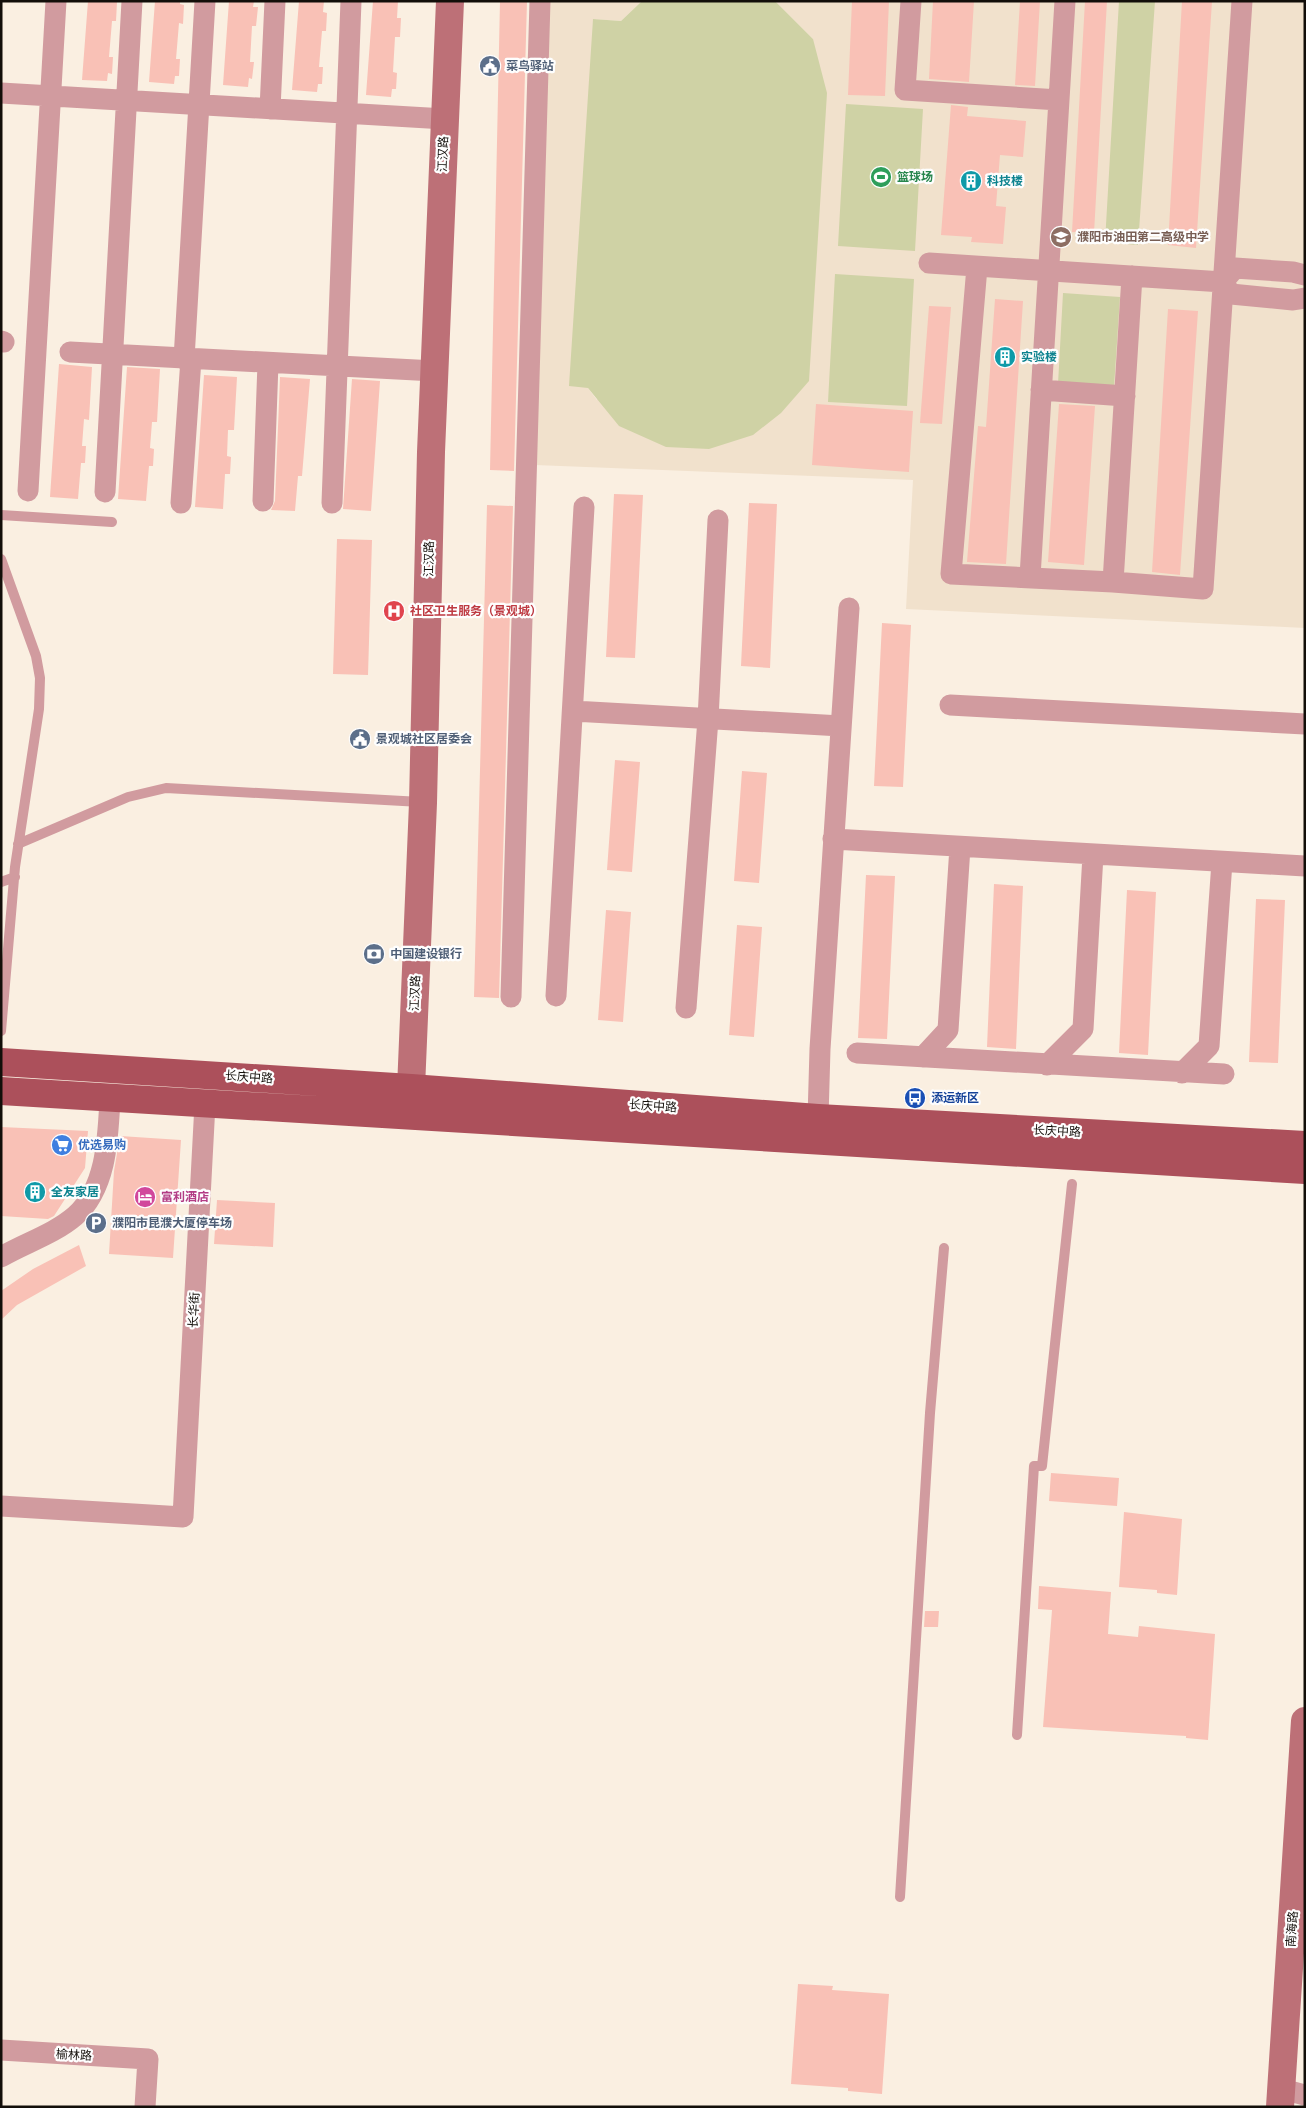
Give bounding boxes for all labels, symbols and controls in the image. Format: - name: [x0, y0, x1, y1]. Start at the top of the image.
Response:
- public building icon: 菜鸟驿站: [478, 54, 502, 78]
- place label: 菜鸟驿站: [506, 59, 554, 73]
- street label: 江汉路: [435, 136, 451, 172]
- sports icon: 篮球场: [869, 165, 893, 189]
- building icon: 科技楼: [959, 169, 983, 193]
- place label: 篮球场: [897, 170, 933, 184]
- place label: 科技楼: [987, 174, 1023, 188]
- school or university icon: 濮阳市油田第二高级中学: [1049, 225, 1073, 249]
- place label: 濮阳市油田第二高级中学: [1077, 230, 1209, 244]
- building icon: 实验楼: [993, 345, 1017, 369]
- place label: 实验楼: [1021, 350, 1057, 364]
- street label: 江汉路: [422, 541, 436, 577]
- hospital icon: 社区卫生服务（景观城）: [382, 599, 406, 623]
- place label: 社区卫生服务（景观城）: [410, 604, 542, 618]
- public building icon: 景观城社区居委会: [348, 727, 372, 751]
- place label: 景观城社区居委会: [376, 732, 472, 746]
- bank icon: 中国建设银行: [362, 942, 386, 966]
- place label: 中国建设银行: [390, 947, 462, 961]
- street label: 江汉路: [407, 975, 423, 1011]
- street label: 长庆中路: [225, 1068, 273, 1086]
- bus stop icon: 添运新区: [903, 1086, 927, 1110]
- place label: 添运新区: [931, 1091, 979, 1105]
- street label: 长庆中路: [629, 1097, 677, 1115]
- street label: 长庆中路: [1033, 1123, 1081, 1139]
- supermarket icon: 优选易购: [50, 1133, 74, 1157]
- place label: 优选易购: [78, 1138, 126, 1152]
- building icon: 全友家居: [23, 1180, 47, 1204]
- place label: 全友家居: [51, 1185, 99, 1199]
- hotel icon: 富利酒店: [133, 1185, 157, 1209]
- place label: 富利酒店: [161, 1190, 209, 1204]
- parking icon: 濮阳市昆濮大厦停车场: [84, 1211, 108, 1235]
- place label: 濮阳市昆濮大厦停车场: [112, 1216, 232, 1230]
- street label: 长华街: [186, 1292, 202, 1328]
- street label: 南海路: [1284, 1911, 1300, 1947]
- street label: 榆林路: [56, 2047, 92, 2063]

